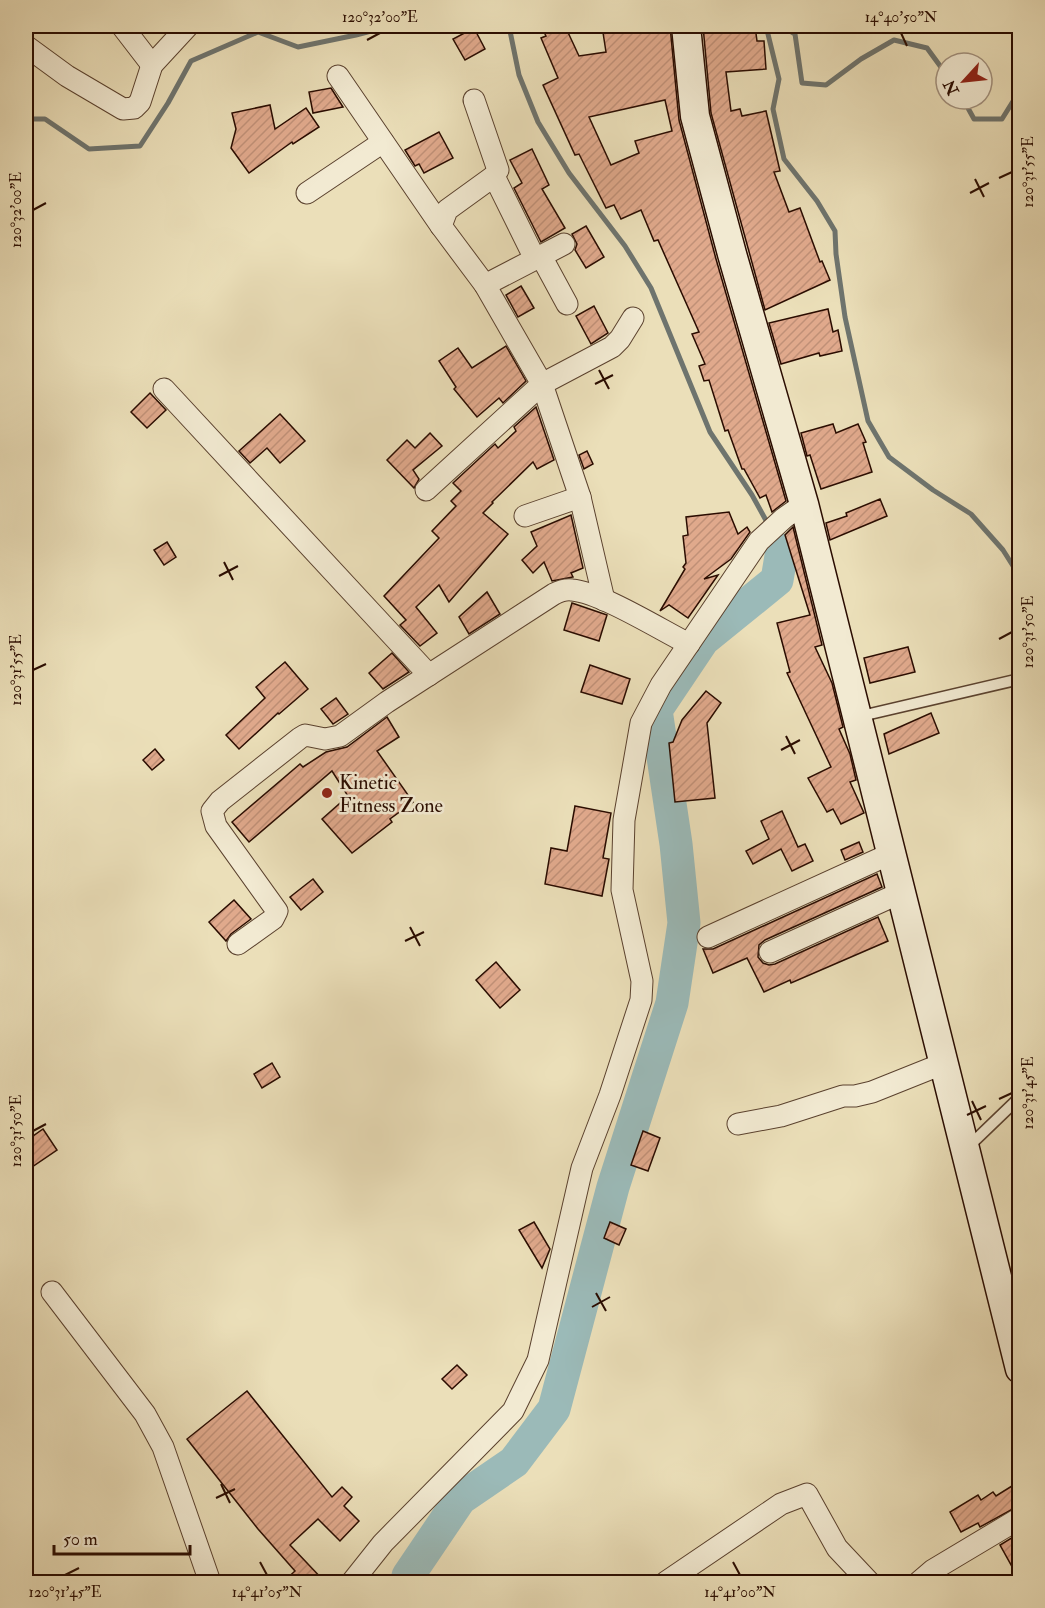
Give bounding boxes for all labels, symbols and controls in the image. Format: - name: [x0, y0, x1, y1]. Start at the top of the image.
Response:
- text: 120°32'00"E: [342, 8, 418, 27]
- text: 14°40'50"N: [865, 8, 938, 27]
- north arrow: [934, 51, 994, 111]
- text: N: [939, 76, 964, 99]
- text: 120°31'55"E: [1019, 136, 1038, 208]
- text: 120°32'00"E: [7, 172, 26, 248]
- text: 120°31'50"E: [1019, 596, 1038, 668]
- text: 120°31'55"E: [7, 634, 26, 706]
- place label: Kinetic Fitness Zone: [339, 770, 443, 818]
- marker: Kinetic Fitness Zone: [320, 786, 334, 800]
- text: 120°31'45"E: [1019, 1056, 1038, 1129]
- text: 120°31'50"E: [7, 1095, 26, 1167]
- scale bar: [54, 1518, 190, 1556]
- text: 50 m: [63, 1528, 98, 1551]
- text: 120°31'45"E: [29, 1583, 102, 1602]
- text: 14°41'05"N: [232, 1583, 303, 1602]
- text: 14°41'00"N: [704, 1583, 776, 1602]

